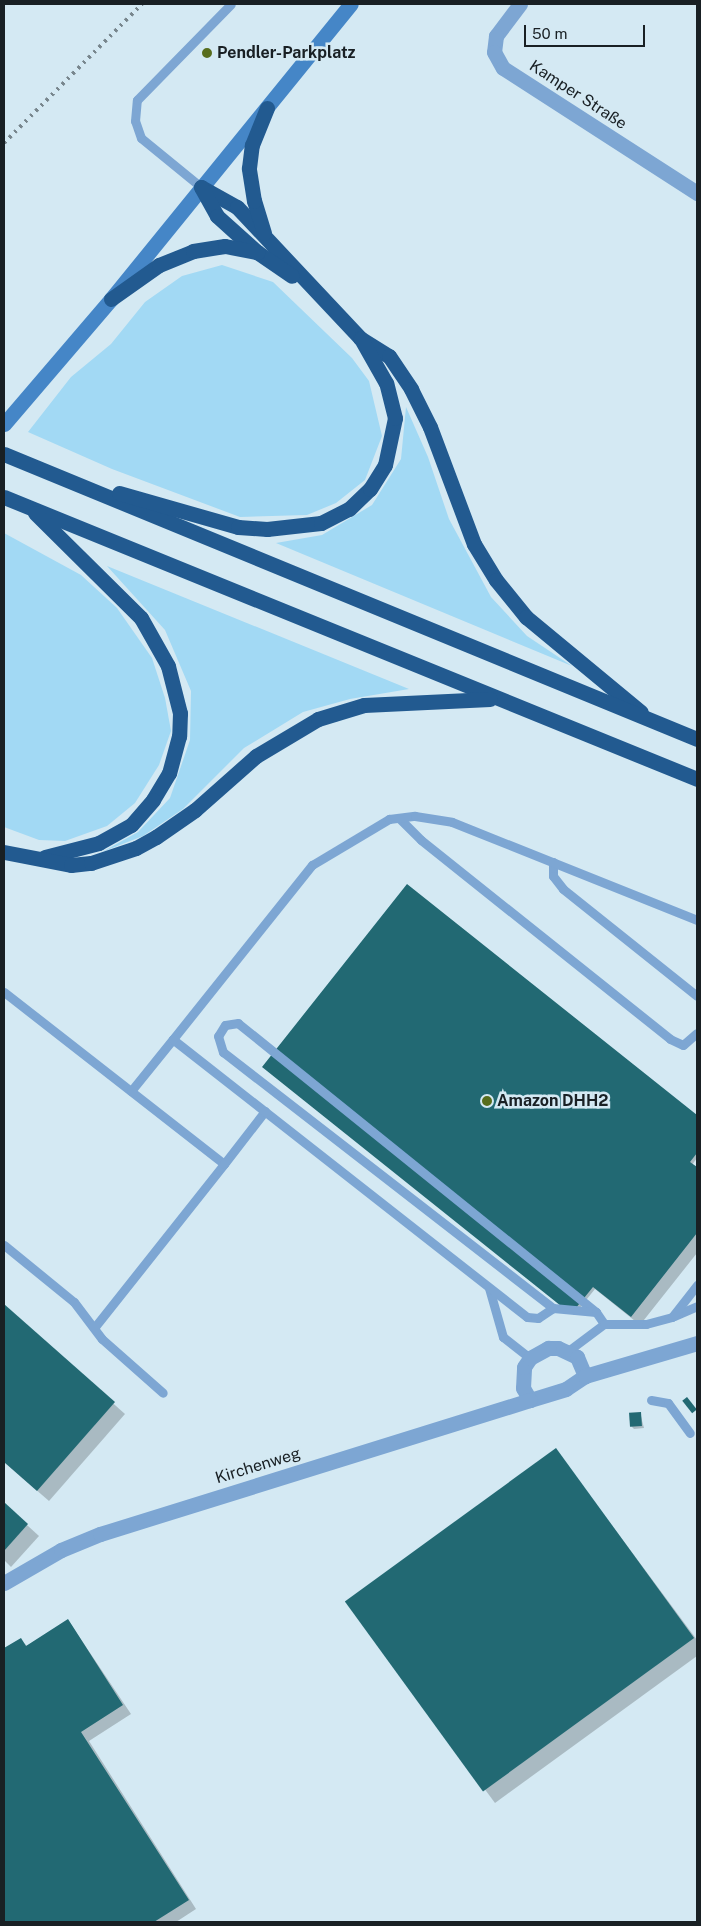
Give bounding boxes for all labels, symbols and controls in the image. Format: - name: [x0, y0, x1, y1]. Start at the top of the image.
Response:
- scale bar: [526, 15, 647, 47]
- text: 50 m: [532, 25, 567, 42]
- place label: Pendler-Parkplatz: [217, 43, 355, 63]
- marker: Pendler-Parkplatz: [201, 47, 213, 59]
- street label: Kamper Straße: [526, 56, 630, 134]
- place label: Amazon DHH2: [497, 1091, 608, 1111]
- marker: Amazon DHH2: [481, 1095, 493, 1107]
- street label: Kirchenweg: [213, 1444, 303, 1488]

